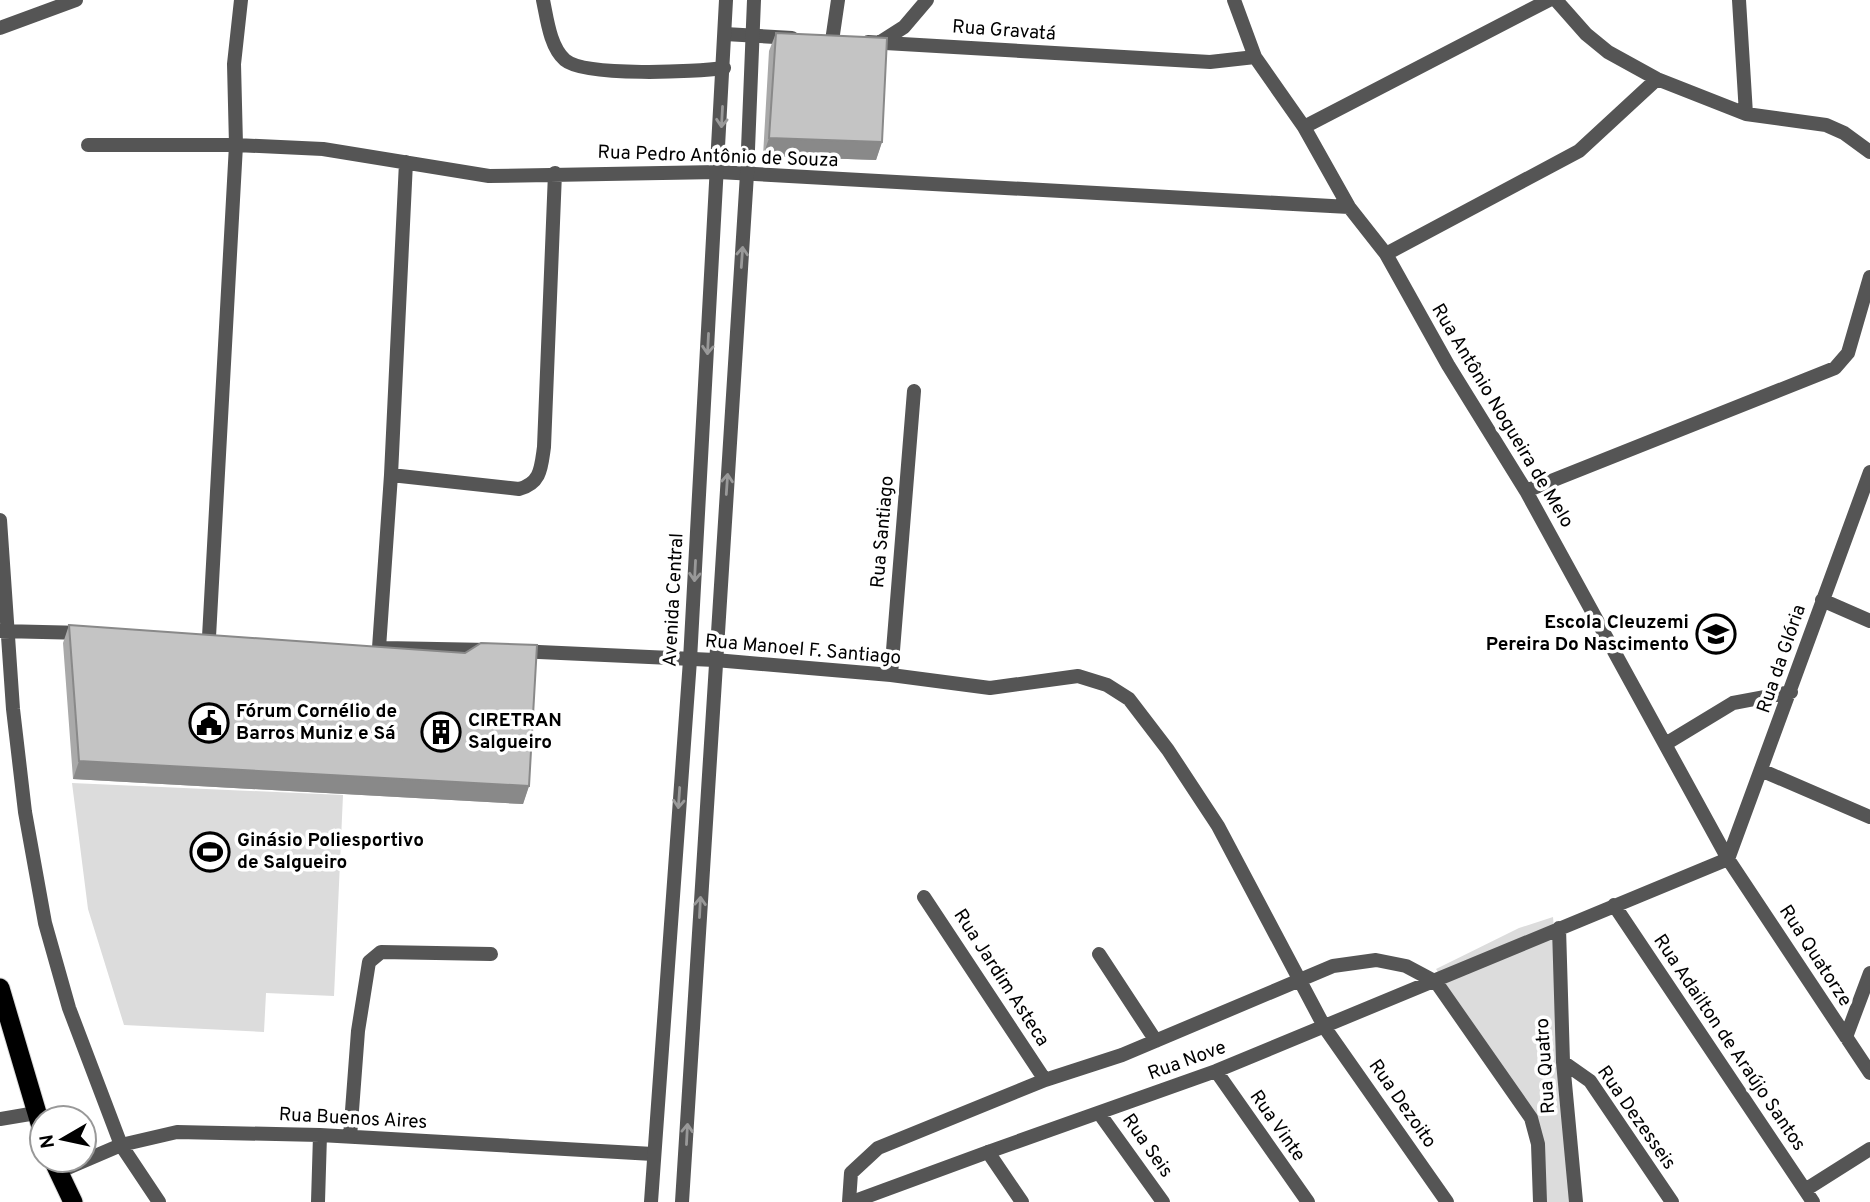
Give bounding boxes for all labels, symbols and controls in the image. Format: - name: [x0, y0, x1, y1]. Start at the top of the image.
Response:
- street label: Rua Gravatá: [951, 15, 1057, 47]
- one-way arrow: [715, 105, 728, 128]
- street label: Rua Pedro Antônio de Souza: [597, 141, 839, 173]
- one-way arrow: [736, 246, 749, 269]
- street label: Rua Antônio Nogueira de Melo: [1425, 300, 1579, 532]
- one-way arrow: [702, 332, 715, 355]
- one-way arrow: [721, 473, 734, 496]
- street label: Rua Santiago: [866, 475, 900, 589]
- street label: Avenida Central: [659, 532, 689, 668]
- one-way arrow: [688, 560, 701, 582]
- street label: Rua da Glória: [1752, 601, 1812, 717]
- place label: Escola Cleuzemi Pereira Do Nascimento: [1486, 611, 1689, 657]
- school or university icon: Escola Cleuzemi Pereira Do Nascimento: [1695, 613, 1737, 655]
- street label: Rua Manoel F. Santiago: [704, 629, 902, 671]
- place label: Fórum Cornélio de Barros Muniz e Sá: [236, 700, 397, 746]
- public building icon: Fórum Cornélio de Barros Muniz e Sá: [188, 702, 230, 744]
- place label: CIRETRAN Salgueiro: [468, 709, 562, 755]
- building icon: CIRETRAN Salgueiro: [420, 711, 462, 753]
- one-way arrow: [672, 787, 685, 809]
- place label: Ginásio Poliesportivo de Salgueiro: [237, 829, 424, 875]
- sports icon: Ginásio Poliesportivo de Salgueiro: [189, 831, 231, 873]
- one-way arrow: [694, 896, 707, 919]
- street label: Rua Quatorze: [1773, 901, 1857, 1011]
- street label: Rua Jardim Asteca: [948, 905, 1054, 1051]
- street label: Rua Adailton de Araújo Santos: [1647, 930, 1811, 1156]
- street label: Rua Quatro: [1531, 1017, 1561, 1115]
- street label: Rua Nove: [1145, 1036, 1229, 1086]
- street label: Rua Dezoito: [1363, 1055, 1441, 1153]
- street label: Rua Dezesseis: [1591, 1061, 1681, 1175]
- street label: Rua Vinte: [1244, 1086, 1310, 1166]
- street label: Rua Buenos Aires: [278, 1103, 428, 1135]
- north arrow: [28, 1104, 98, 1174]
- street label: Rua Seis: [1116, 1109, 1178, 1183]
- one-way arrow: [680, 1123, 693, 1146]
- text: N: [35, 1133, 61, 1150]

